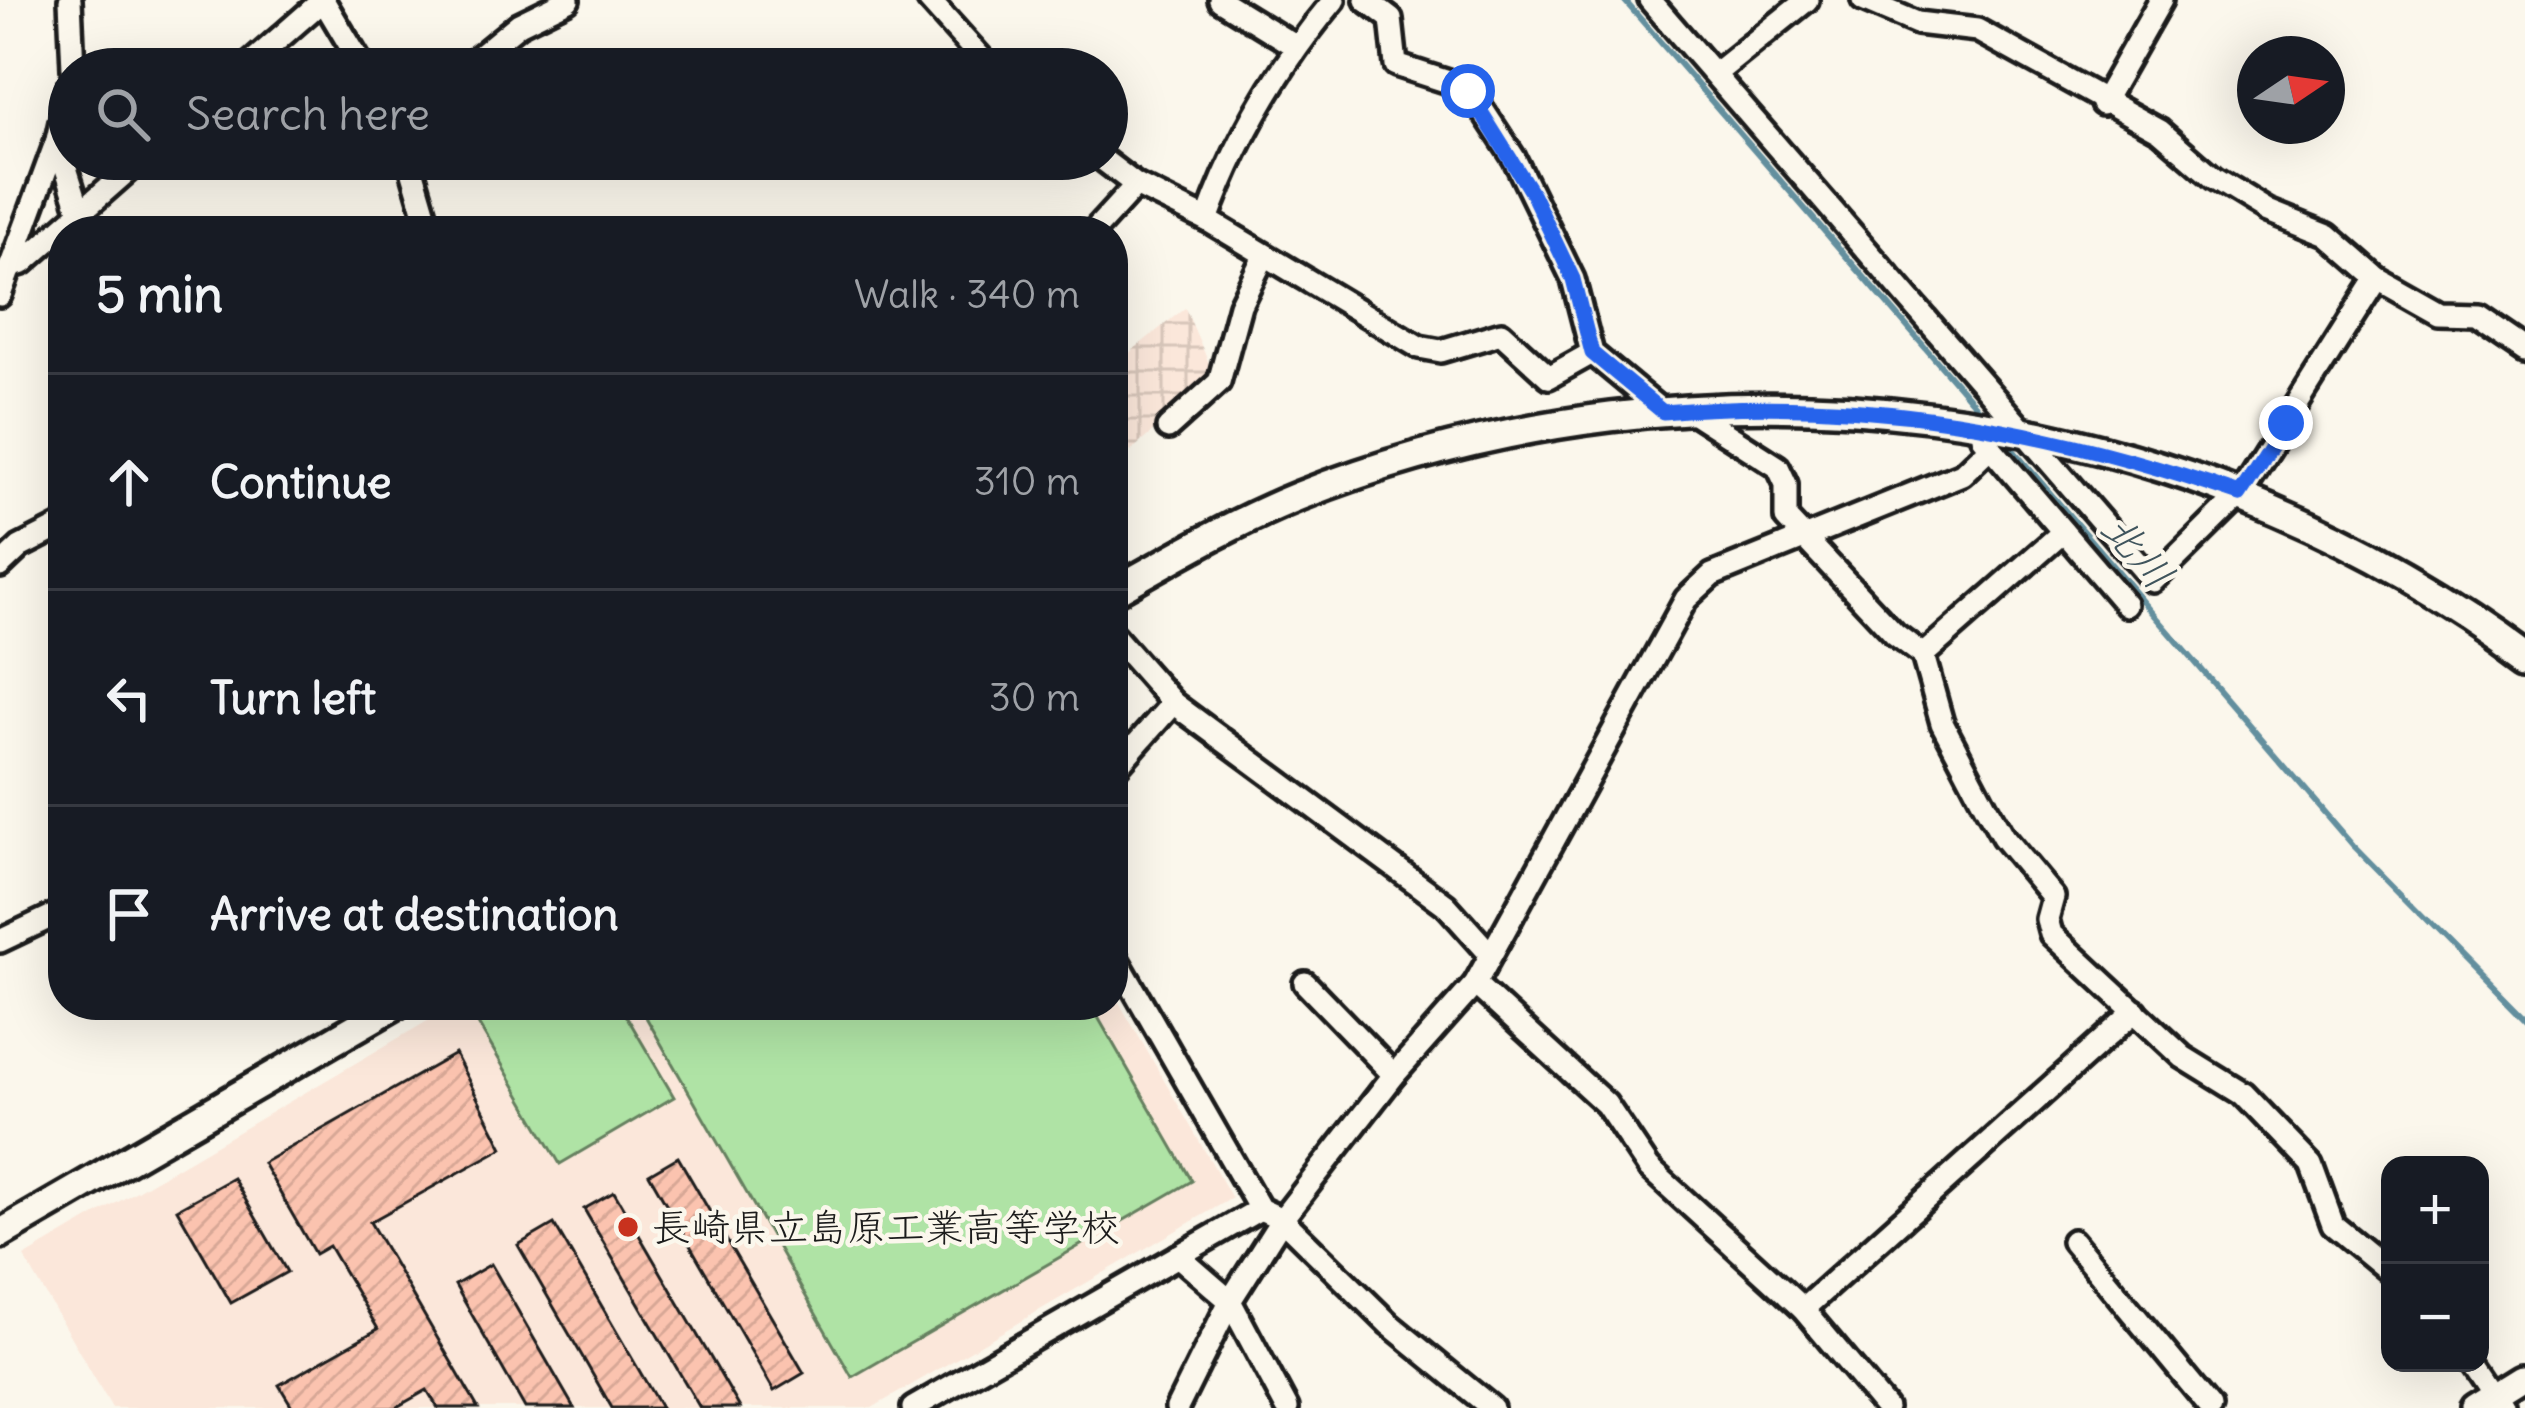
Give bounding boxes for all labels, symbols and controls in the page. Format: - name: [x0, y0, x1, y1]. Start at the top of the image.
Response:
- north arrow: [2237, 36, 2345, 144]
- search box: [48, 48, 1128, 180]
- route start: [1441, 64, 1495, 118]
- icon: search: [90, 81, 156, 147]
- text: Search here: [186, 86, 430, 142]
- text: 5 min: [96, 262, 223, 326]
- text: Walk · 340 m: [854, 270, 1080, 319]
- route end: [2259, 396, 2313, 450]
- icon: ahead: [96, 449, 162, 515]
- text: Continue: [210, 454, 392, 510]
- text: 310 m: [974, 457, 1080, 506]
- water label: 北川: [2091, 502, 2185, 600]
- icon: left: [96, 665, 162, 731]
- text: Turn left: [210, 670, 376, 726]
- text: 30 m: [989, 673, 1080, 722]
- icon: arrive: [96, 881, 162, 947]
- text: Arrive at destination: [210, 886, 619, 942]
- map controls: [2381, 1156, 2489, 1372]
- button: +: [2381, 1156, 2489, 1264]
- place label: 長崎県立島原工業高等学校: [652, 1203, 1120, 1252]
- marker: 長崎県立島原工業高等学校: [615, 1214, 641, 1240]
- button: −: [2381, 1264, 2489, 1372]

